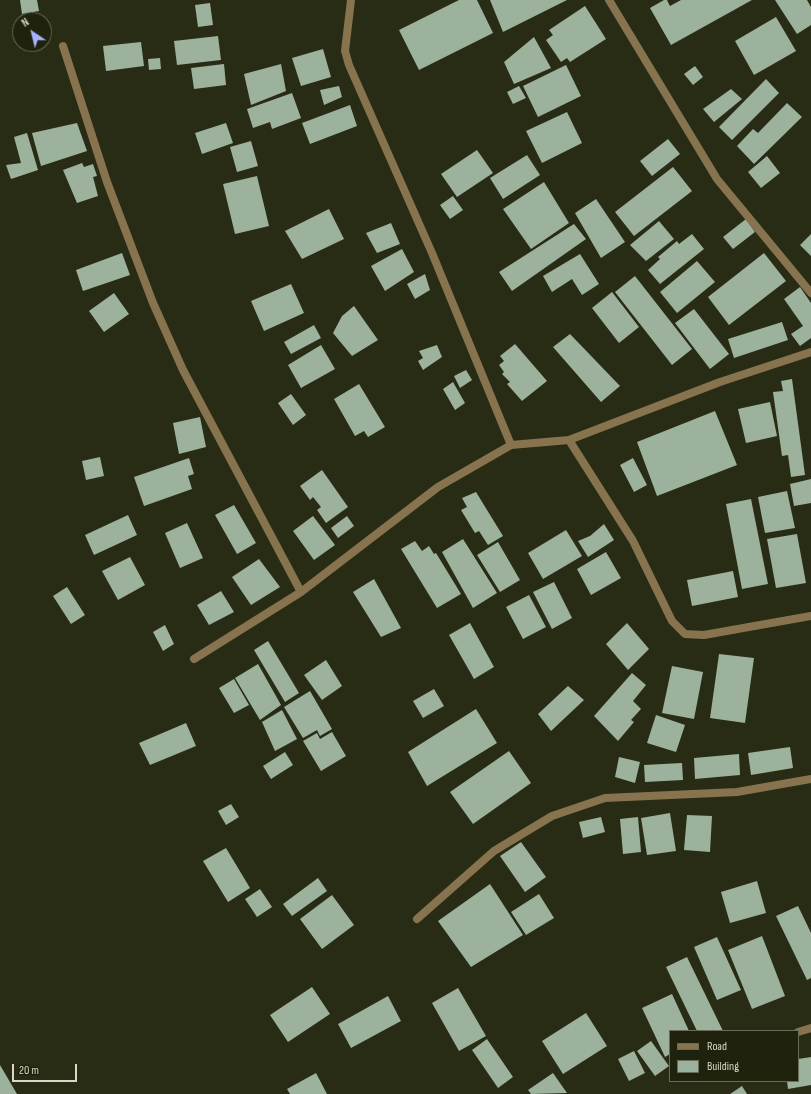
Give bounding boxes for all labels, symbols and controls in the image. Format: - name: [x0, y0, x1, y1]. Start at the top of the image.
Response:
- north arrow: [12, 12, 52, 52]
- text: N: [19, 16, 32, 30]
- legend: [669, 1030, 799, 1082]
- text: Road: [707, 1039, 727, 1054]
- scale bar: [14, 1056, 79, 1082]
- text: Building: [707, 1059, 739, 1074]
- text: 20 m: [19, 1063, 39, 1078]

